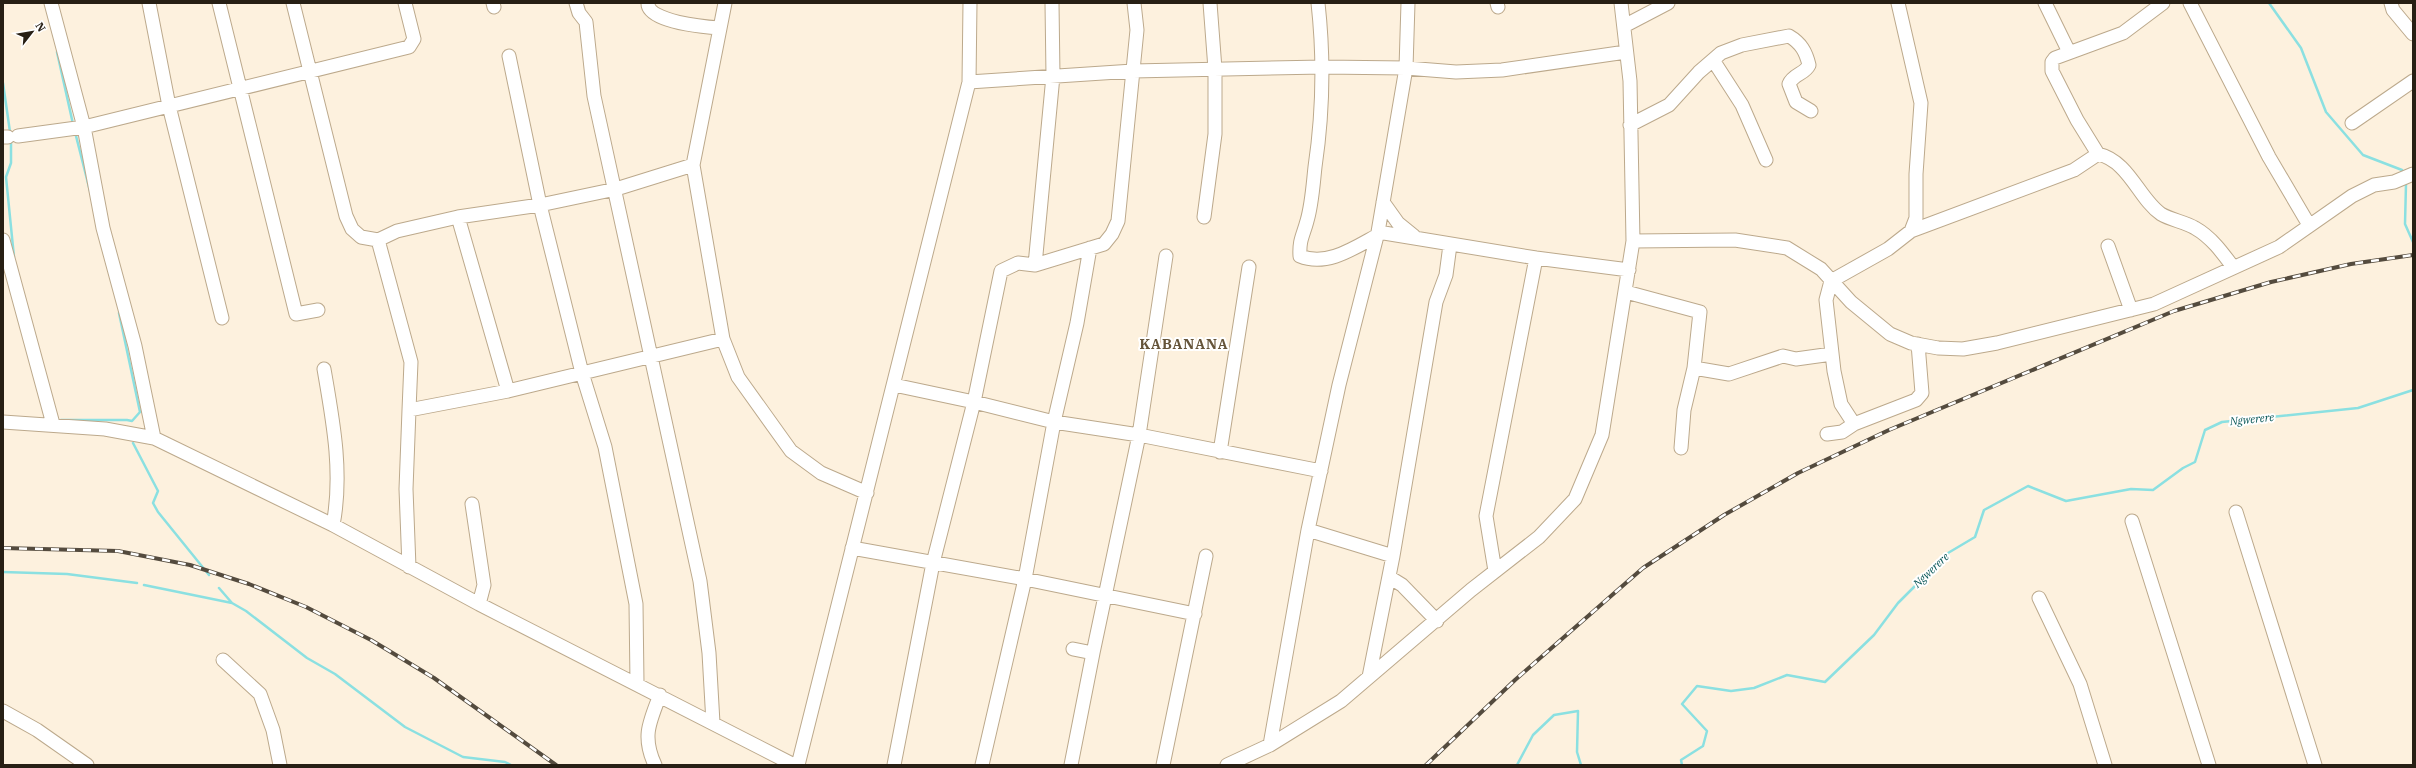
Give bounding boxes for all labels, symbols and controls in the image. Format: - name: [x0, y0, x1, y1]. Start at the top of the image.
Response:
- north arrow: [12, 12, 52, 52]
- text: N: [32, 20, 49, 34]
- district label: KABANANA: [1139, 335, 1229, 353]
- water label: Ngwerere: [2228, 410, 2275, 428]
- water label: Ngwerere: [1909, 549, 1952, 591]

